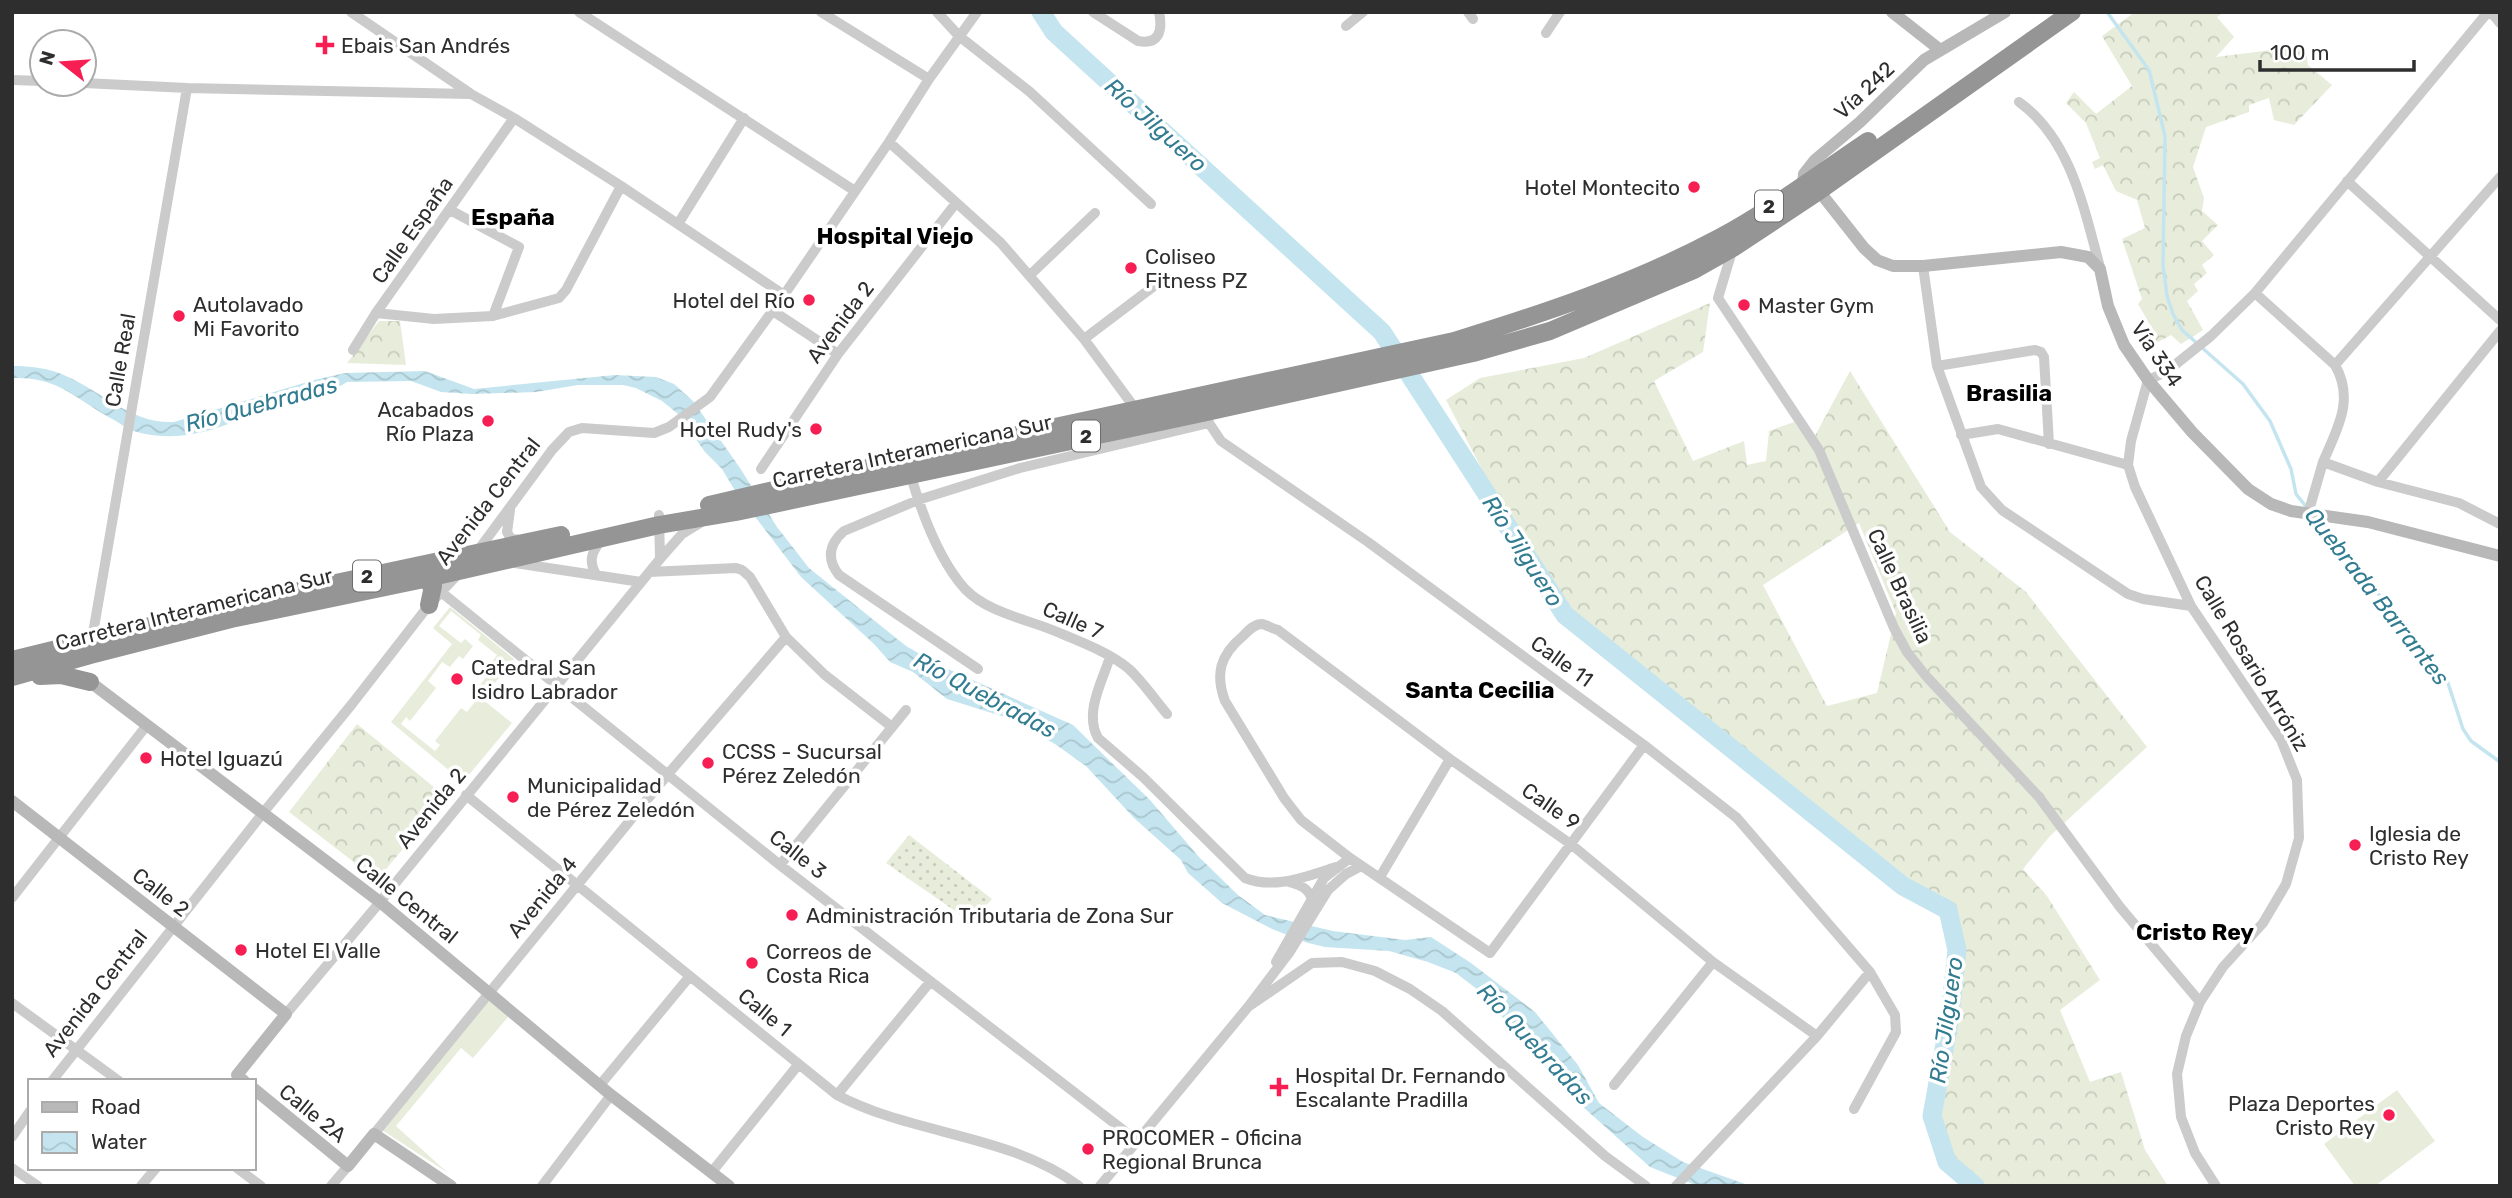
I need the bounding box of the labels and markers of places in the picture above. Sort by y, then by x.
place label: Ebais San Andrés [341,33,510,58]
marker: Ebais San Andrés [315,35,335,55]
place label: Hotel Montecito [1525,175,1680,200]
marker: Hotel Montecito [1686,179,1702,195]
place label: Coliseo Fitness PZ [1145,244,1248,293]
marker: Coliseo Fitness PZ [1123,260,1139,276]
place label: Hotel del Río [672,288,795,313]
place label: Autolavado Mi Favorito [193,292,304,341]
marker: Hotel del Río [801,292,817,308]
place label: Master Gym [1758,293,1874,318]
marker: Master Gym [1736,297,1752,313]
marker: Autolavado Mi Favorito [171,308,187,324]
place label: Acabados Río Plaza [378,397,474,446]
marker: Acabados Río Plaza [480,413,496,429]
place label: Hotel Rudy's [680,417,802,442]
marker: Hotel Rudy's [808,421,824,437]
place label: Catedral San Isidro Labrador [471,655,618,704]
marker: Catedral San Isidro Labrador [449,671,465,687]
place label: CCSS - Sucursal Pérez Zeledón [722,739,882,788]
place label: Hotel Iguazú [160,746,283,771]
marker: Hotel Iguazú [138,750,154,766]
marker: CCSS - Sucursal Pérez Zeledón [700,755,716,771]
place label: Municipalidad de Pérez Zeledón [527,773,695,822]
marker: Municipalidad de Pérez Zeledón [505,789,521,805]
place label: Iglesia de Cristo Rey [2369,821,2469,870]
marker: Iglesia de Cristo Rey [2347,837,2363,853]
place label: Administración Tributaria de Zona Sur [806,903,1174,928]
marker: Administración Tributaria de Zona Sur [784,907,800,923]
place label: Hotel El Valle [255,938,381,963]
place label: Correos de Costa Rica [766,939,872,988]
marker: Hotel El Valle [233,942,249,958]
marker: Correos de Costa Rica [744,955,760,971]
place label: Hospital Dr. Fernando Escalante Pradilla [1295,1063,1506,1112]
marker: Hospital Dr. Fernando Escalante Pradilla [1269,1077,1289,1097]
place label: Plaza Deportes Cristo Rey [2228,1091,2375,1140]
marker: Plaza Deportes Cristo Rey [2381,1107,2397,1123]
place label: PROCOMER - Oficina Regional Brunca [1102,1125,1302,1174]
marker: PROCOMER - Oficina Regional Brunca [1080,1141,1096,1157]

